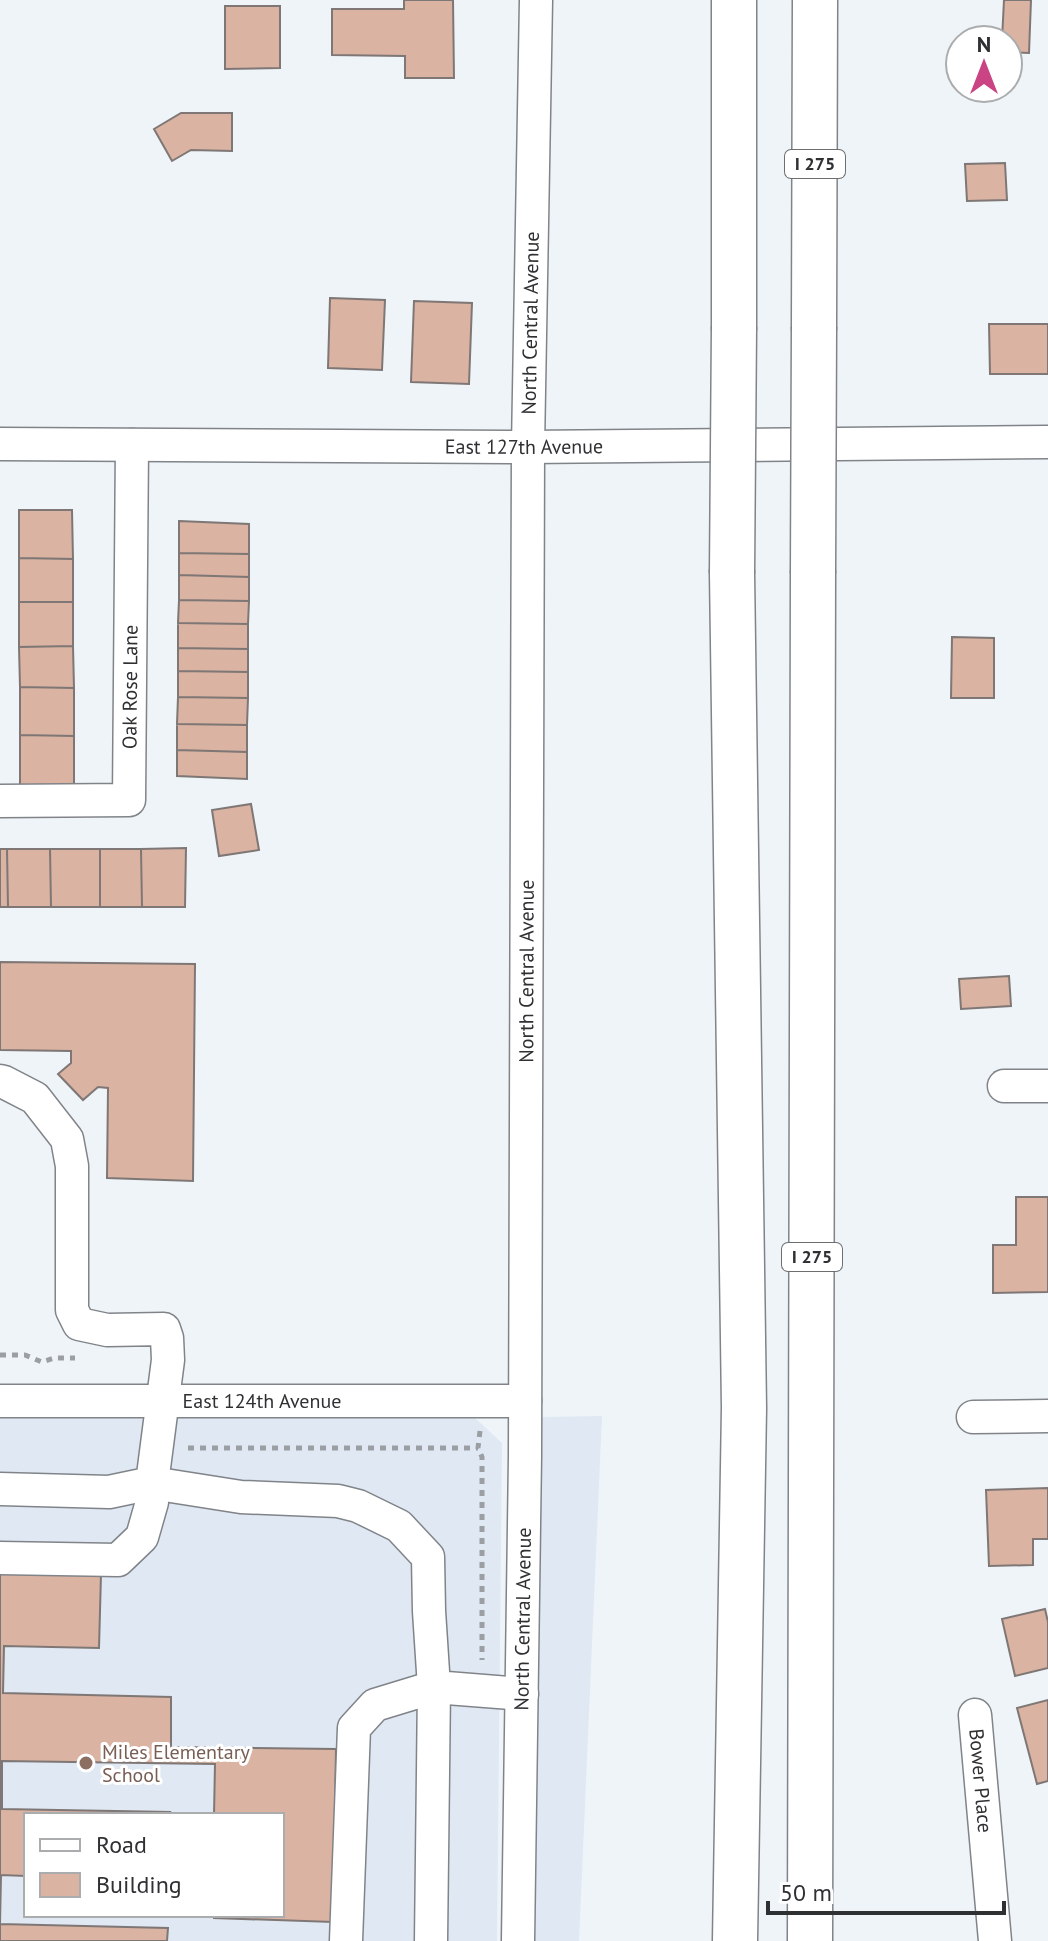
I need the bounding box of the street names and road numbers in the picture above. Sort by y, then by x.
road number: I 275 [785,150,845,178]
street label: North Central Avenue [516,231,545,415]
street label: East 127th Avenue [445,433,603,460]
street label: Oak Rose Lane [116,625,143,749]
street label: North Central Avenue [513,879,540,1063]
road number: I 275 [782,1243,842,1271]
street label: East 124th Avenue [183,1388,341,1414]
street label: North Central Avenue [508,1527,537,1711]
street label: Bower Place [963,1727,998,1834]

